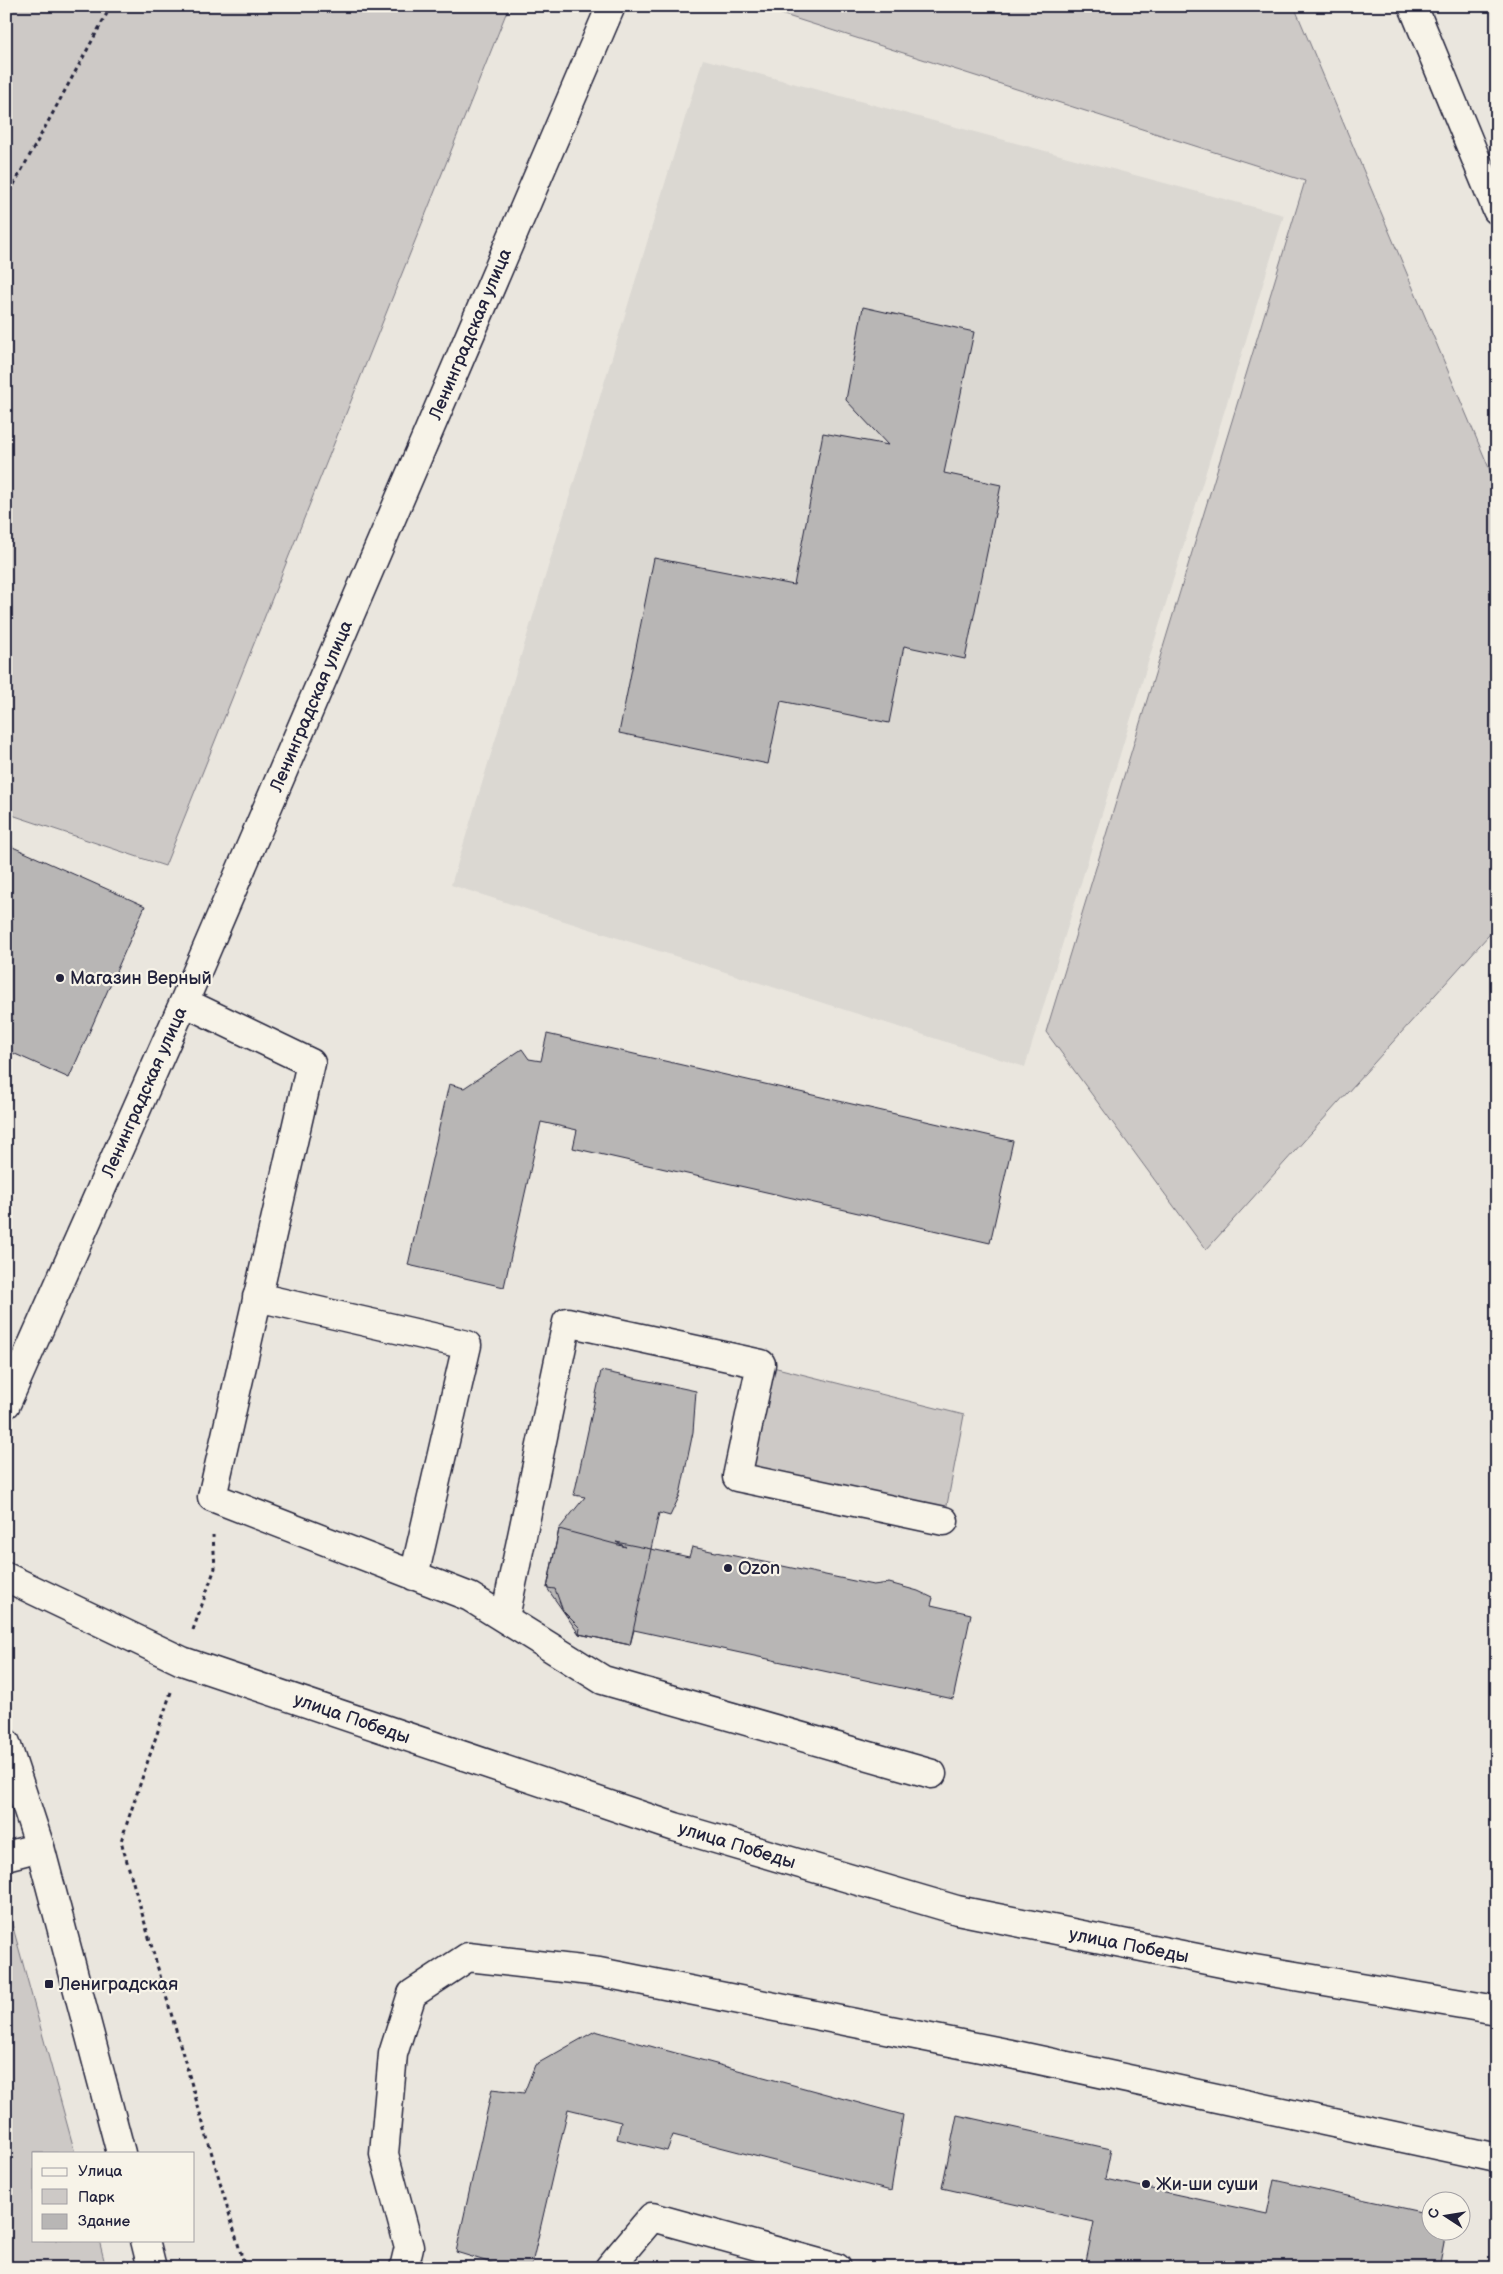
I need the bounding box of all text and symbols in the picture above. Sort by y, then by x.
street label: Ленинградская улица [424,245,516,424]
street label: Ленинградская улица [265,617,357,796]
place label: Магазин Верный [70,968,212,989]
marker: Магазин Верный [54,972,66,984]
street label: Ленинградская улица [97,1004,192,1181]
place label: Ozon [738,1558,780,1579]
marker: Ozon [722,1562,734,1574]
street label: улица Победы [291,1689,413,1748]
street label: улица Победы [676,1818,798,1873]
street label: улица Победы [1067,1924,1190,1967]
place label: Лениградская [58,1974,178,1995]
marker: Лениградская [43,1978,55,1990]
legend [32,2152,195,2242]
text: Улица [78,2162,123,2181]
place label: Жи-ши суши [1156,2174,1258,2195]
marker: Жи-ши суши [1140,2178,1152,2190]
text: Парк [78,2188,115,2207]
north arrow [1420,2192,1470,2242]
text: С [1424,2207,1443,2220]
text: Здание [78,2212,130,2231]

